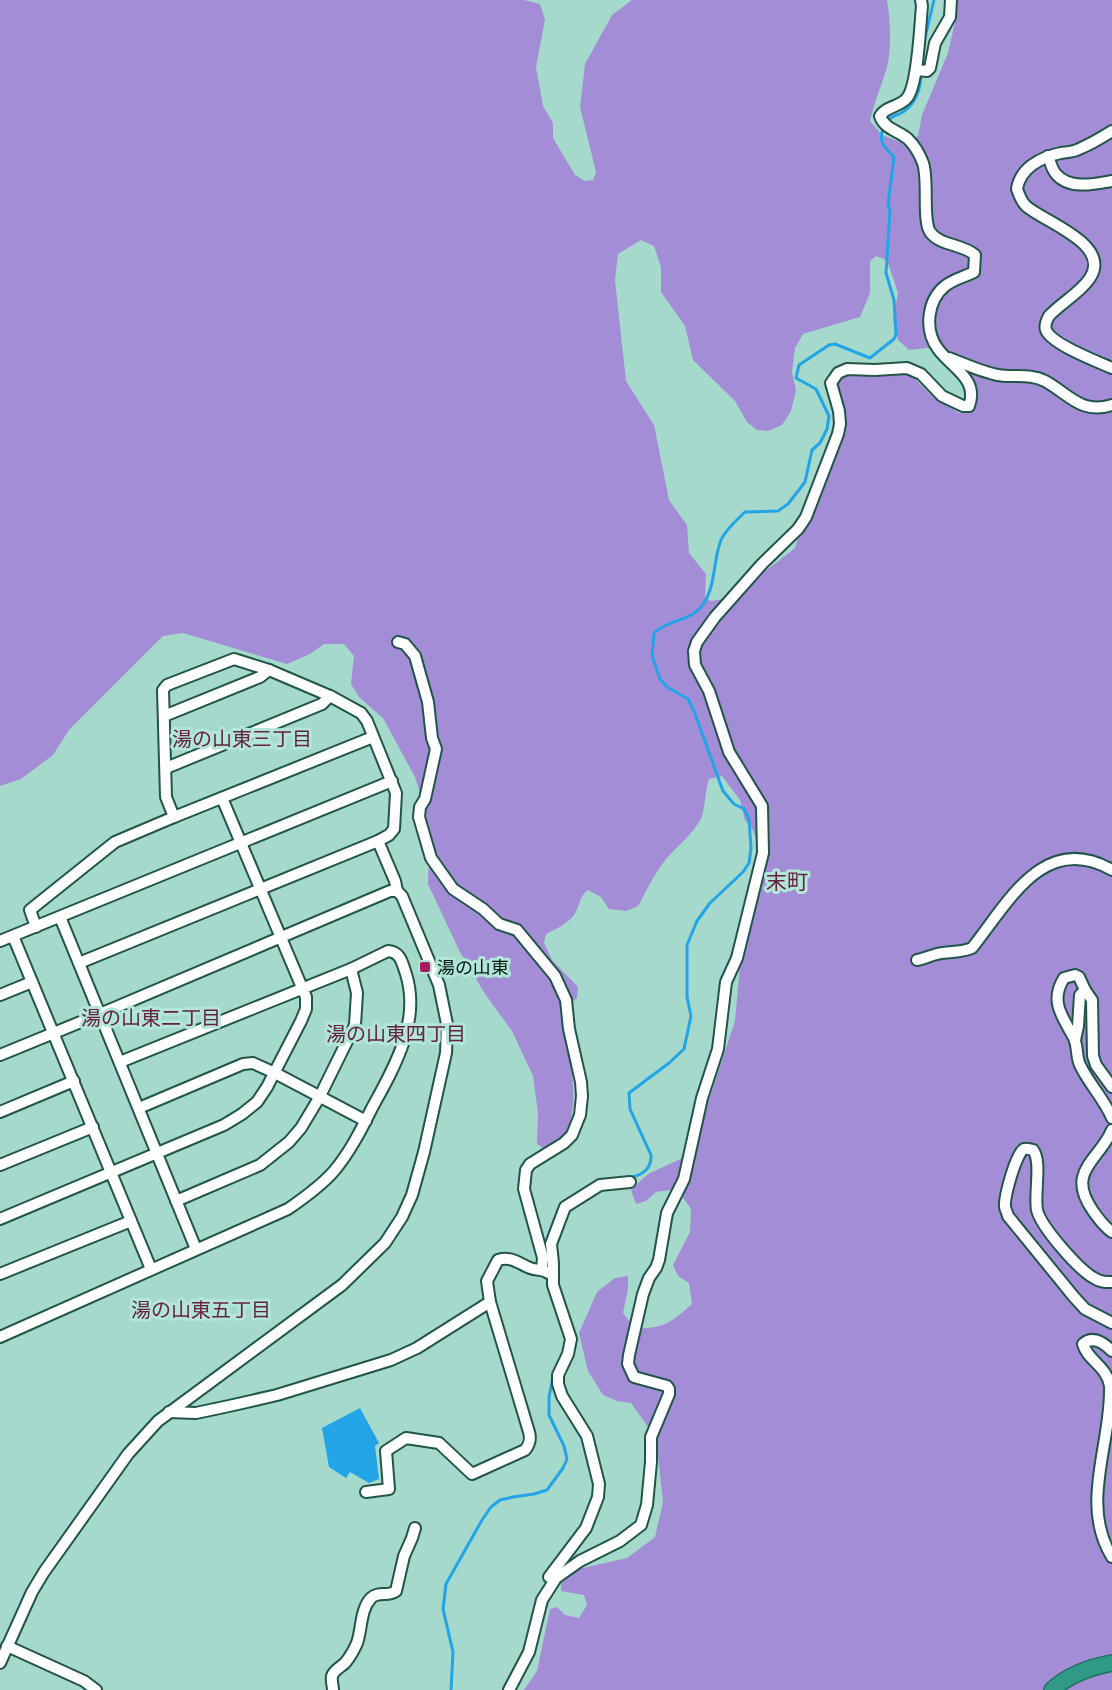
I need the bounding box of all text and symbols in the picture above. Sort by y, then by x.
district label: 湯の山東三丁目 [172,726,312,752]
district label: 末町 [766,868,808,895]
place label: 湯の山東 [437,956,509,979]
marker: 湯の山東 [418,960,432,974]
district label: 湯の山東二丁目 [81,1005,221,1031]
district label: 湯の山東四丁目 [326,1021,466,1047]
district label: 湯の山東五丁目 [131,1297,271,1323]

